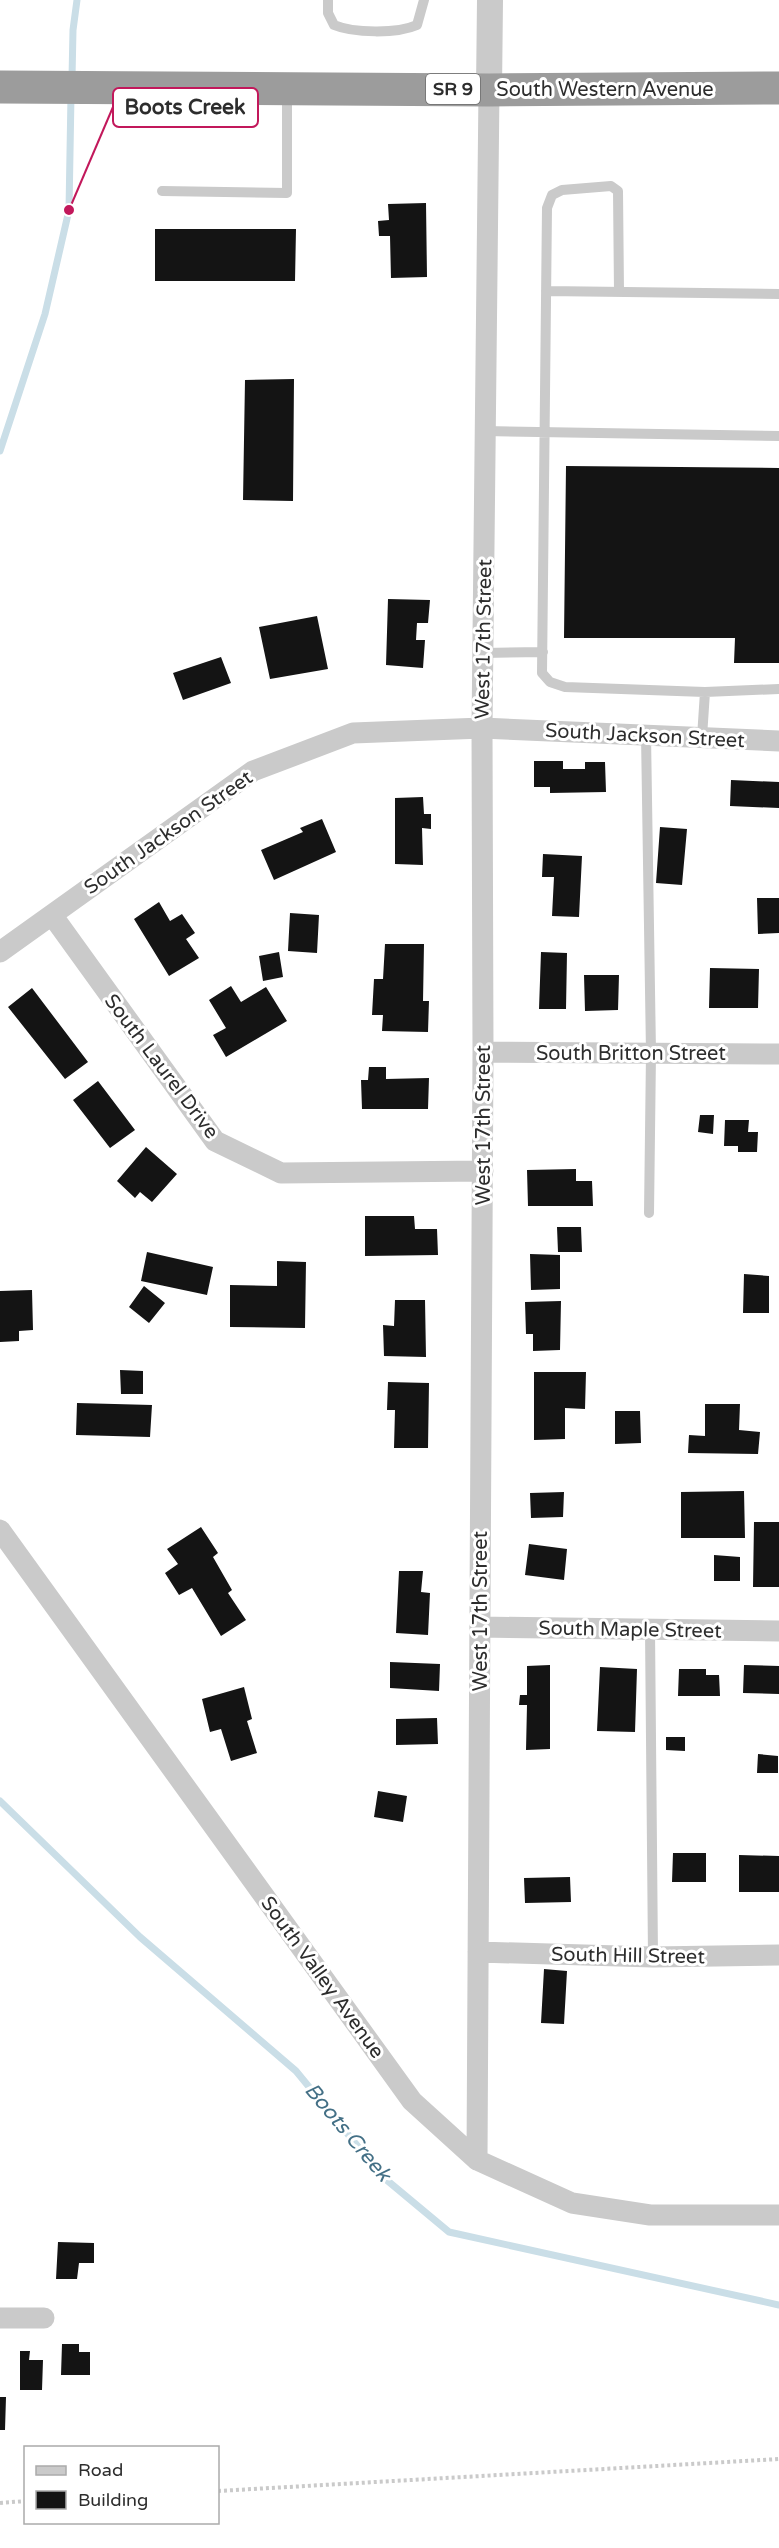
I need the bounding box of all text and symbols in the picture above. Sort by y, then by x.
road number: SR 9 [426,74,480,104]
street label: South Western Avenue [496,78,714,102]
callout: Boots Creek [113,88,258,127]
text: Boots Creek [125,95,246,120]
street label: West 17th Street [471,558,497,719]
street label: South Jackson Street [544,719,746,753]
street label: South Jackson Street [80,765,258,900]
street label: South Laurel Drive [99,990,223,1144]
street label: South Britton Street [536,1042,726,1066]
street label: West 17th Street [472,1044,496,1205]
street label: West 17th Street [469,1530,493,1691]
street label: South Maple Street [538,1616,722,1644]
street label: South Valley Avenue [255,1892,389,2063]
street label: South Hill Street [551,1943,705,1969]
water label: Boots Creek [299,2078,397,2188]
legend [24,2446,219,2524]
text: Road [78,2459,123,2481]
text: Building [78,2489,148,2511]

